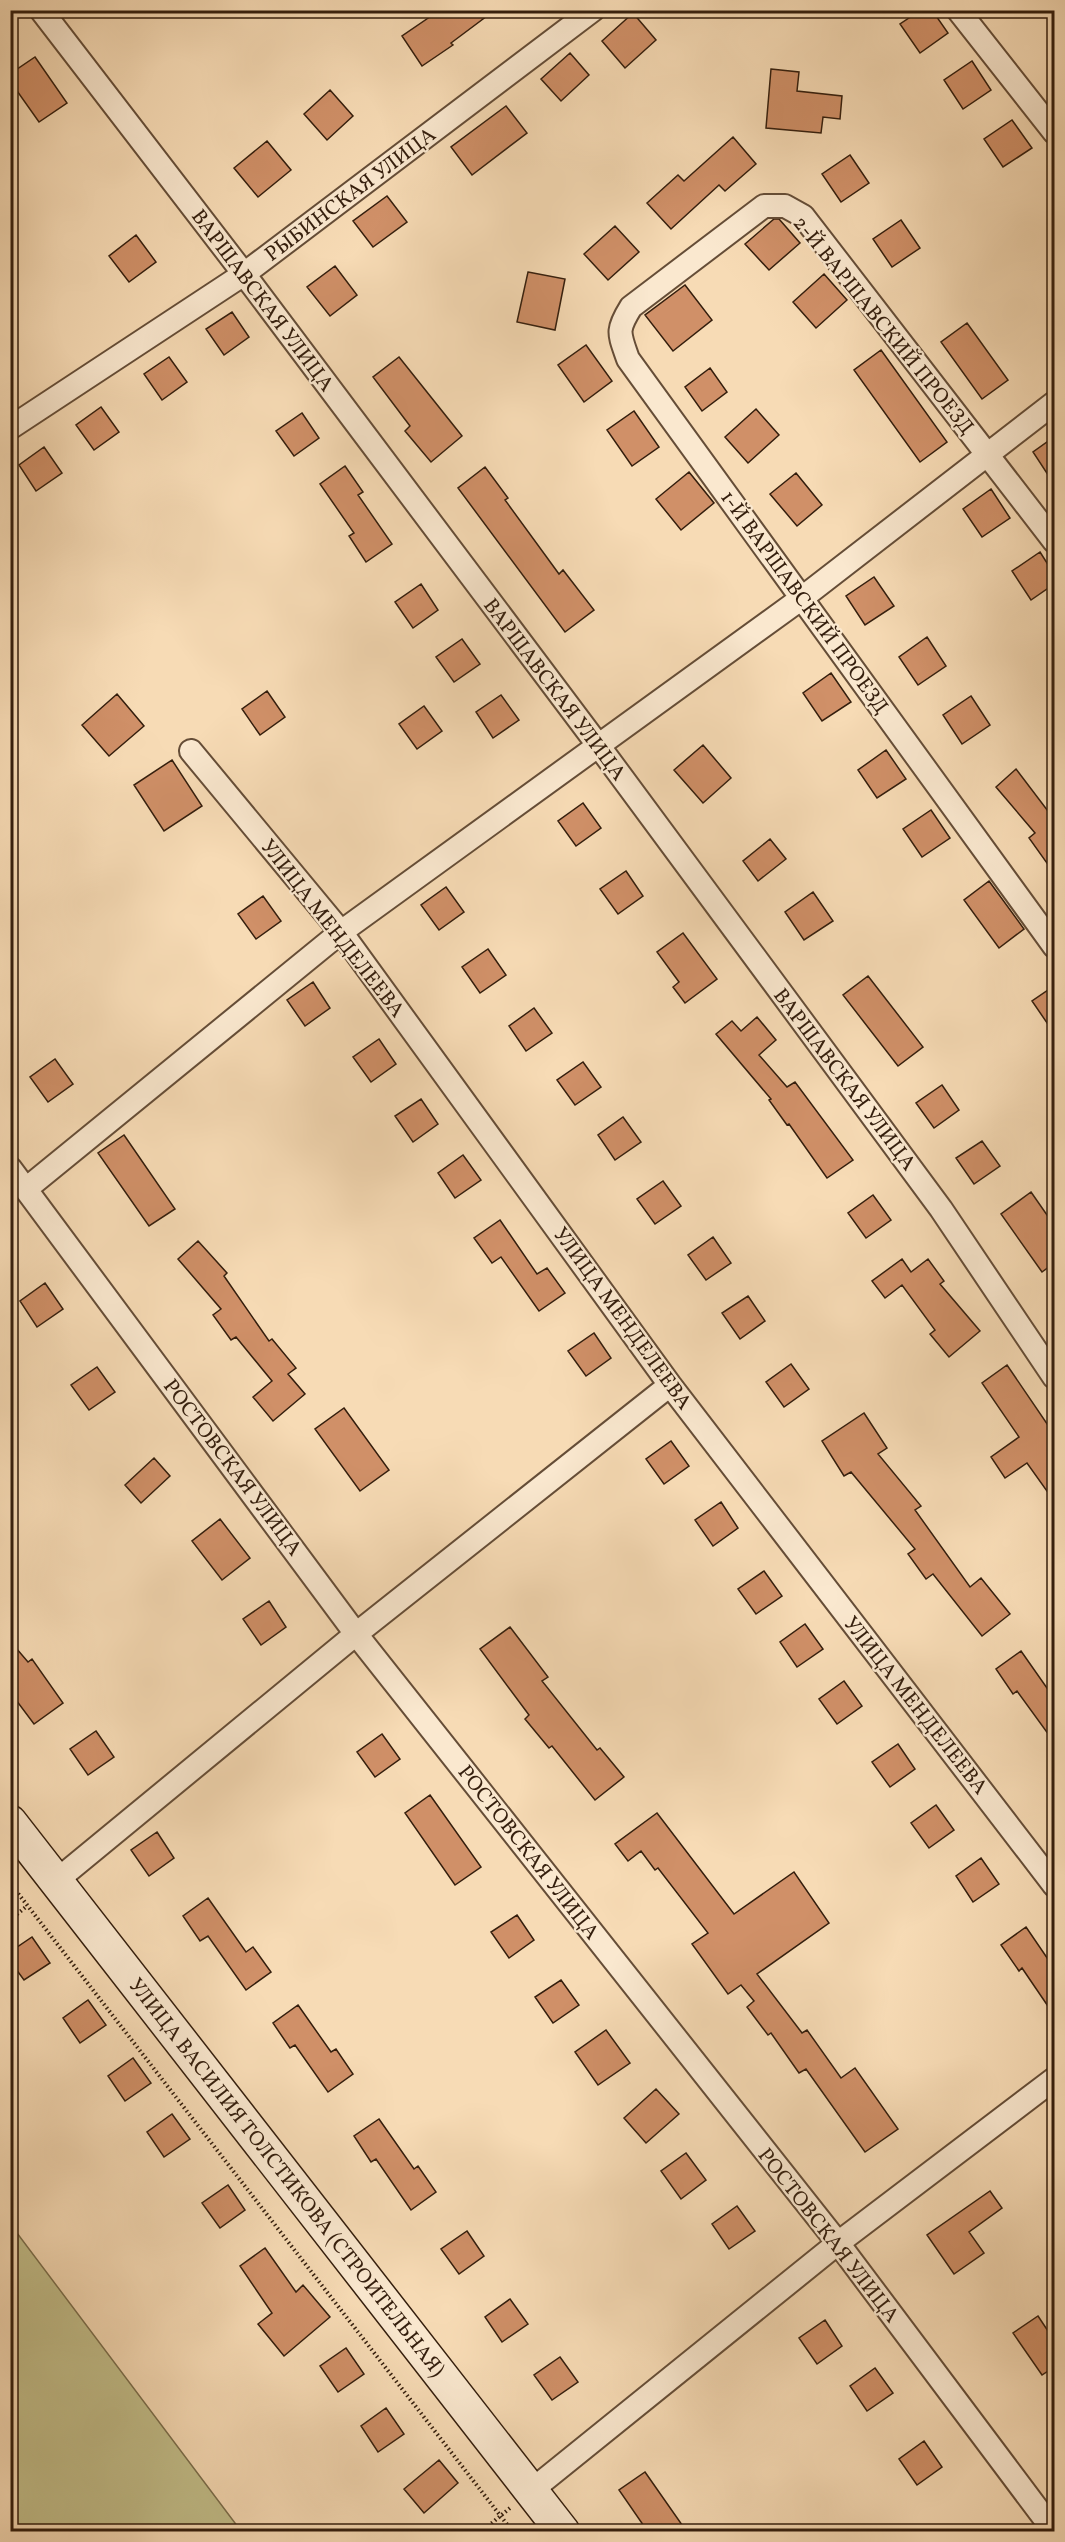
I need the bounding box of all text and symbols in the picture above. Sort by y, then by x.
street label: РЫБИНСКАЯ УЛИЦА [259,121,443,269]
street label: ВАРШАВСКАЯ УЛИЦА [184,204,340,398]
street label: 2-Й ВАРШАВСКИЙ ПРОЕЗД [785,210,980,442]
street label: 1-Й ВАРШАВСКИЙ ПРОЕЗД [713,485,895,721]
street label: ВАРШАВСКАЯ УЛИЦА [476,593,632,787]
street label: УЛИЦА МЕНДЕЛЕЕВА [253,834,411,1024]
street label: ВАРШАВСКАЯ УЛИЦА [766,983,922,1177]
street label: УЛИЦА МЕНДЕЛЕЕВА [546,1222,698,1416]
street label: РОСТОВСКАЯ УЛИЦА [156,1373,308,1563]
street label: УЛИЦА МЕНДЕЛЕЕВА [836,1611,994,1801]
street label: РОСТОВСКАЯ УЛИЦА [450,1759,606,1947]
street label: УЛИЦА ВАСИЛИЯ ТОЛСТИКОВА (СТРОИТЕЛЬНАЯ) [121,1972,451,2383]
street label: РОСТОВСКАЯ УЛИЦА [750,2142,906,2330]

